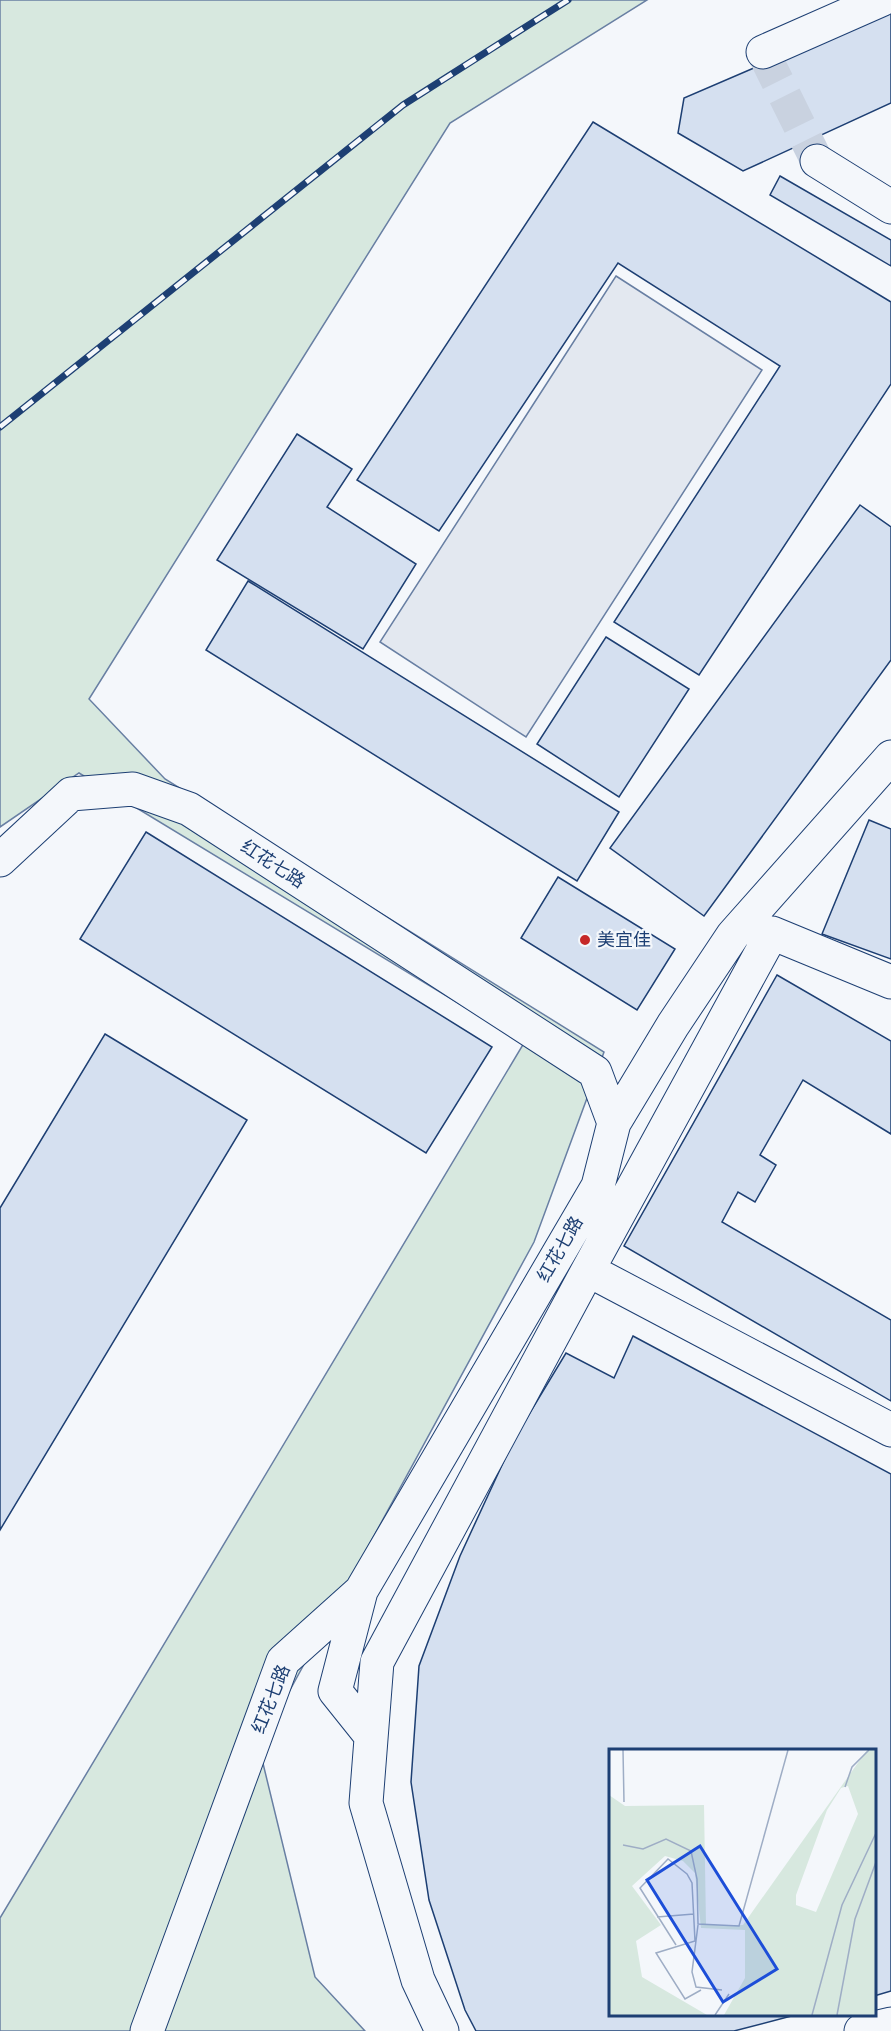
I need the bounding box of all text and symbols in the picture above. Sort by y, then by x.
street label: 红花七路 [237,834,310,892]
place label: 美宜佳 [597,928,651,950]
marker: 美宜佳 [578,933,592,947]
street label: 红花七路 [532,1212,587,1285]
street label: 红花七路 [246,1661,294,1736]
inset map [609,1749,876,2016]

